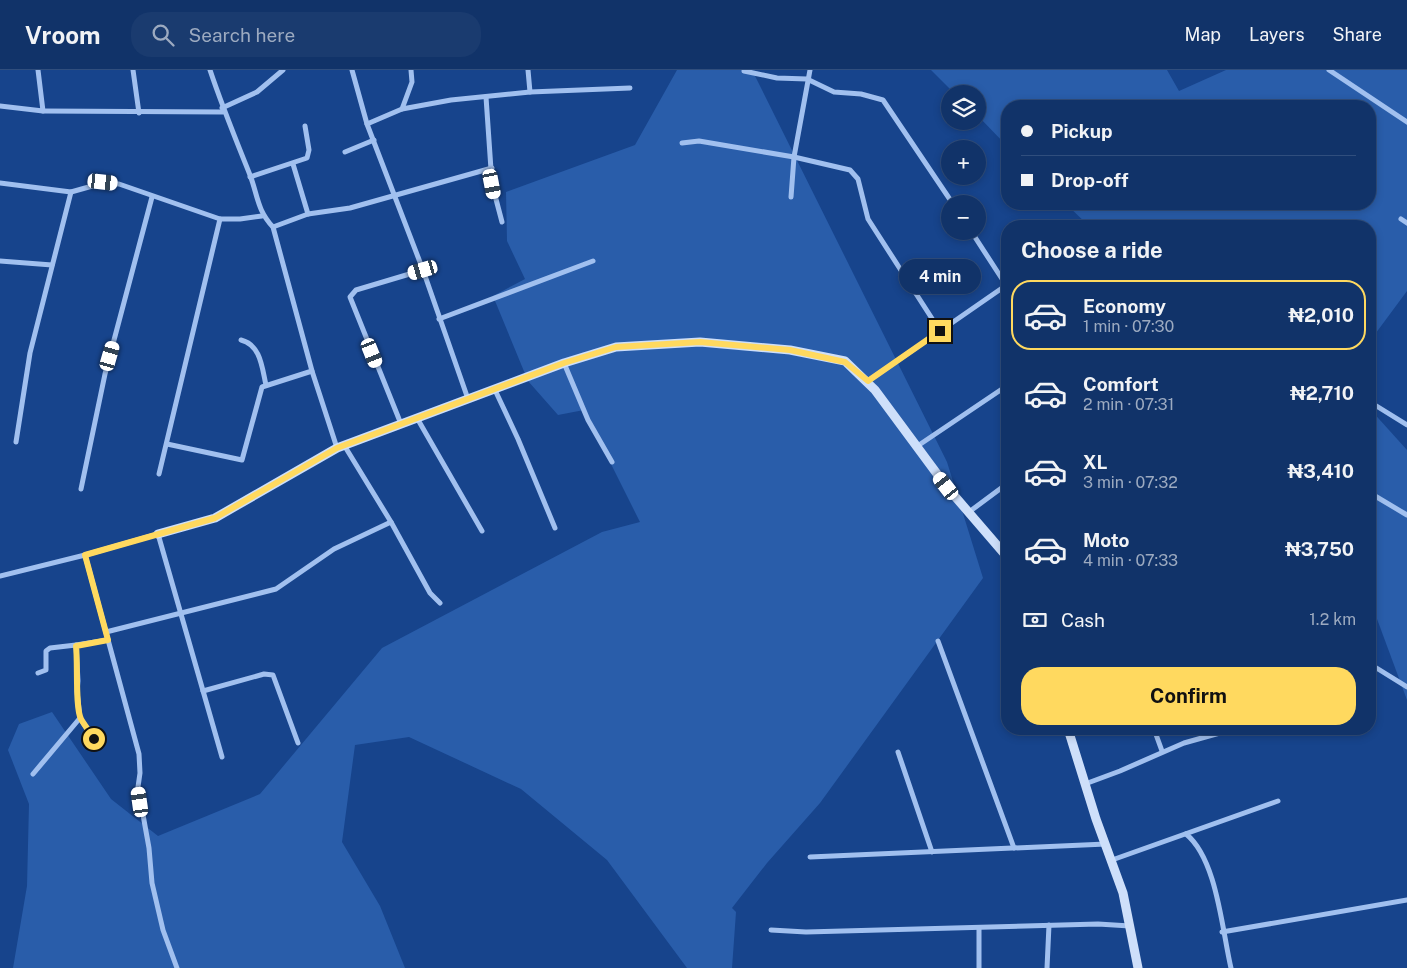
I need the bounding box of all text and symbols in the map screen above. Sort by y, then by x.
search box [131,12,481,57]
text: Vroom [25,21,101,49]
icon: search [149,21,177,49]
text: Search here [189,24,295,46]
text: Map [1185,24,1221,45]
text: Layers [1249,24,1305,45]
text: Share [1333,24,1382,45]
map controls [941,85,986,240]
button: layers [941,85,986,130]
text: Pickup [1051,120,1113,142]
button: + [941,140,986,185]
car [481,168,502,200]
text: Drop-off [1051,169,1128,191]
car [87,173,118,191]
button: − [941,195,986,240]
text: Choose a ride [1021,237,1163,263]
callout: 4 min [899,258,981,294]
car [406,259,439,281]
text: 4 min [919,267,961,286]
icon: car [1023,293,1068,338]
text: Economy [1083,295,1166,317]
text: ₦2,010 [1288,304,1354,326]
text: 1 min · 07:30 [1083,317,1174,336]
route end [929,320,951,342]
car [359,336,384,370]
car [98,340,121,372]
icon: car [1023,371,1068,416]
text: Comfort [1083,373,1159,395]
text: ₦2,710 [1290,382,1354,404]
text: 2 min · 07:31 [1083,395,1174,414]
icon: car [1023,449,1068,494]
text: XL [1083,451,1108,473]
text: ₦3,410 [1288,460,1354,482]
car [930,470,961,502]
text: 3 min · 07:32 [1083,473,1178,492]
icon: car [1023,527,1068,572]
text: Moto [1083,529,1129,551]
text: ₦3,750 [1285,538,1354,560]
text: 4 min · 07:33 [1083,551,1178,570]
icon: cash [1021,606,1049,634]
text: Cash [1061,609,1105,631]
text: 1.2 km [1309,610,1356,629]
button: Confirm [1021,667,1356,725]
route start [83,728,105,750]
car [130,786,149,818]

